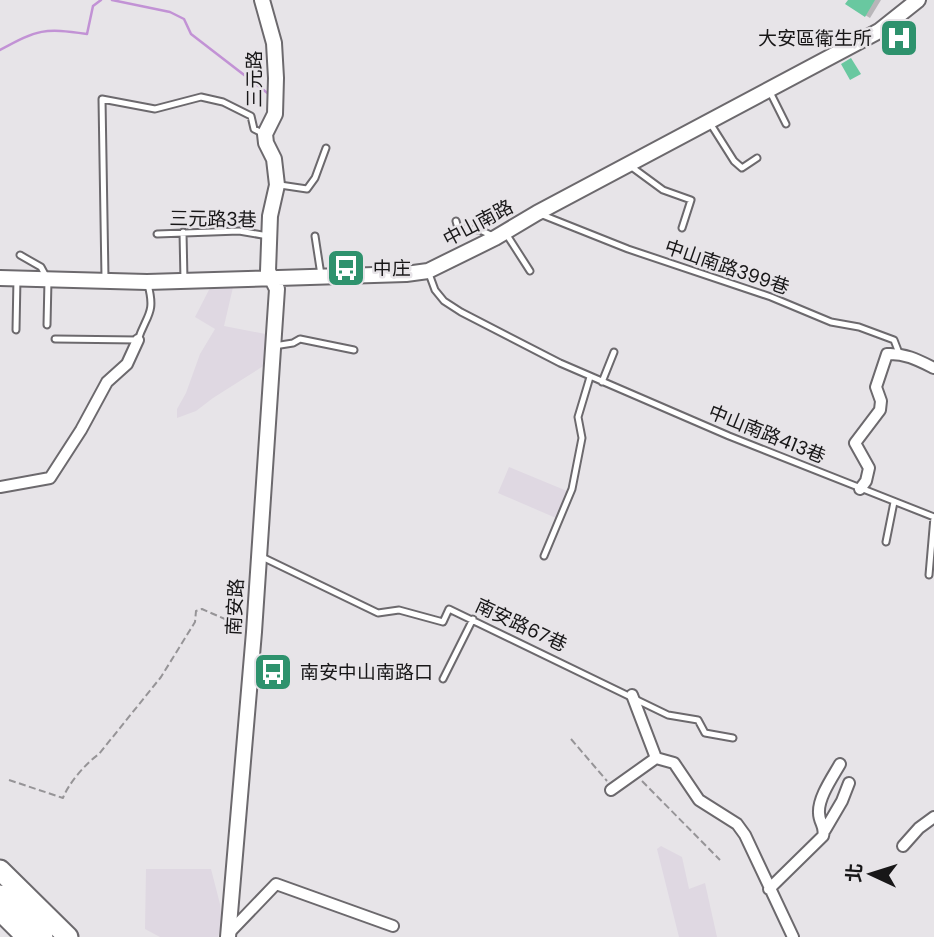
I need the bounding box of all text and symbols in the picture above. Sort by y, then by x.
hospital icon: 大安區衛生所 [878,17,920,59]
place label: 大安區衛生所 [758,25,872,52]
street label: 三元路 [241,50,268,108]
street label: 中山南路 [438,193,518,253]
street label: 三元路3巷 [169,205,257,233]
street label: 中山南路399巷 [661,233,793,301]
bus stop icon: 中庄 [325,247,367,289]
place label: 中庄 [373,255,411,282]
street label: 中山南路413巷 [704,398,830,470]
street label: 南安路 [220,578,250,636]
street label: 南安路67巷 [471,592,571,658]
bus stop icon: 南安中山南路口 [252,651,294,693]
place label: 南安中山南路口 [300,659,433,686]
north arrow [836,839,906,909]
text: 北 [840,862,869,883]

